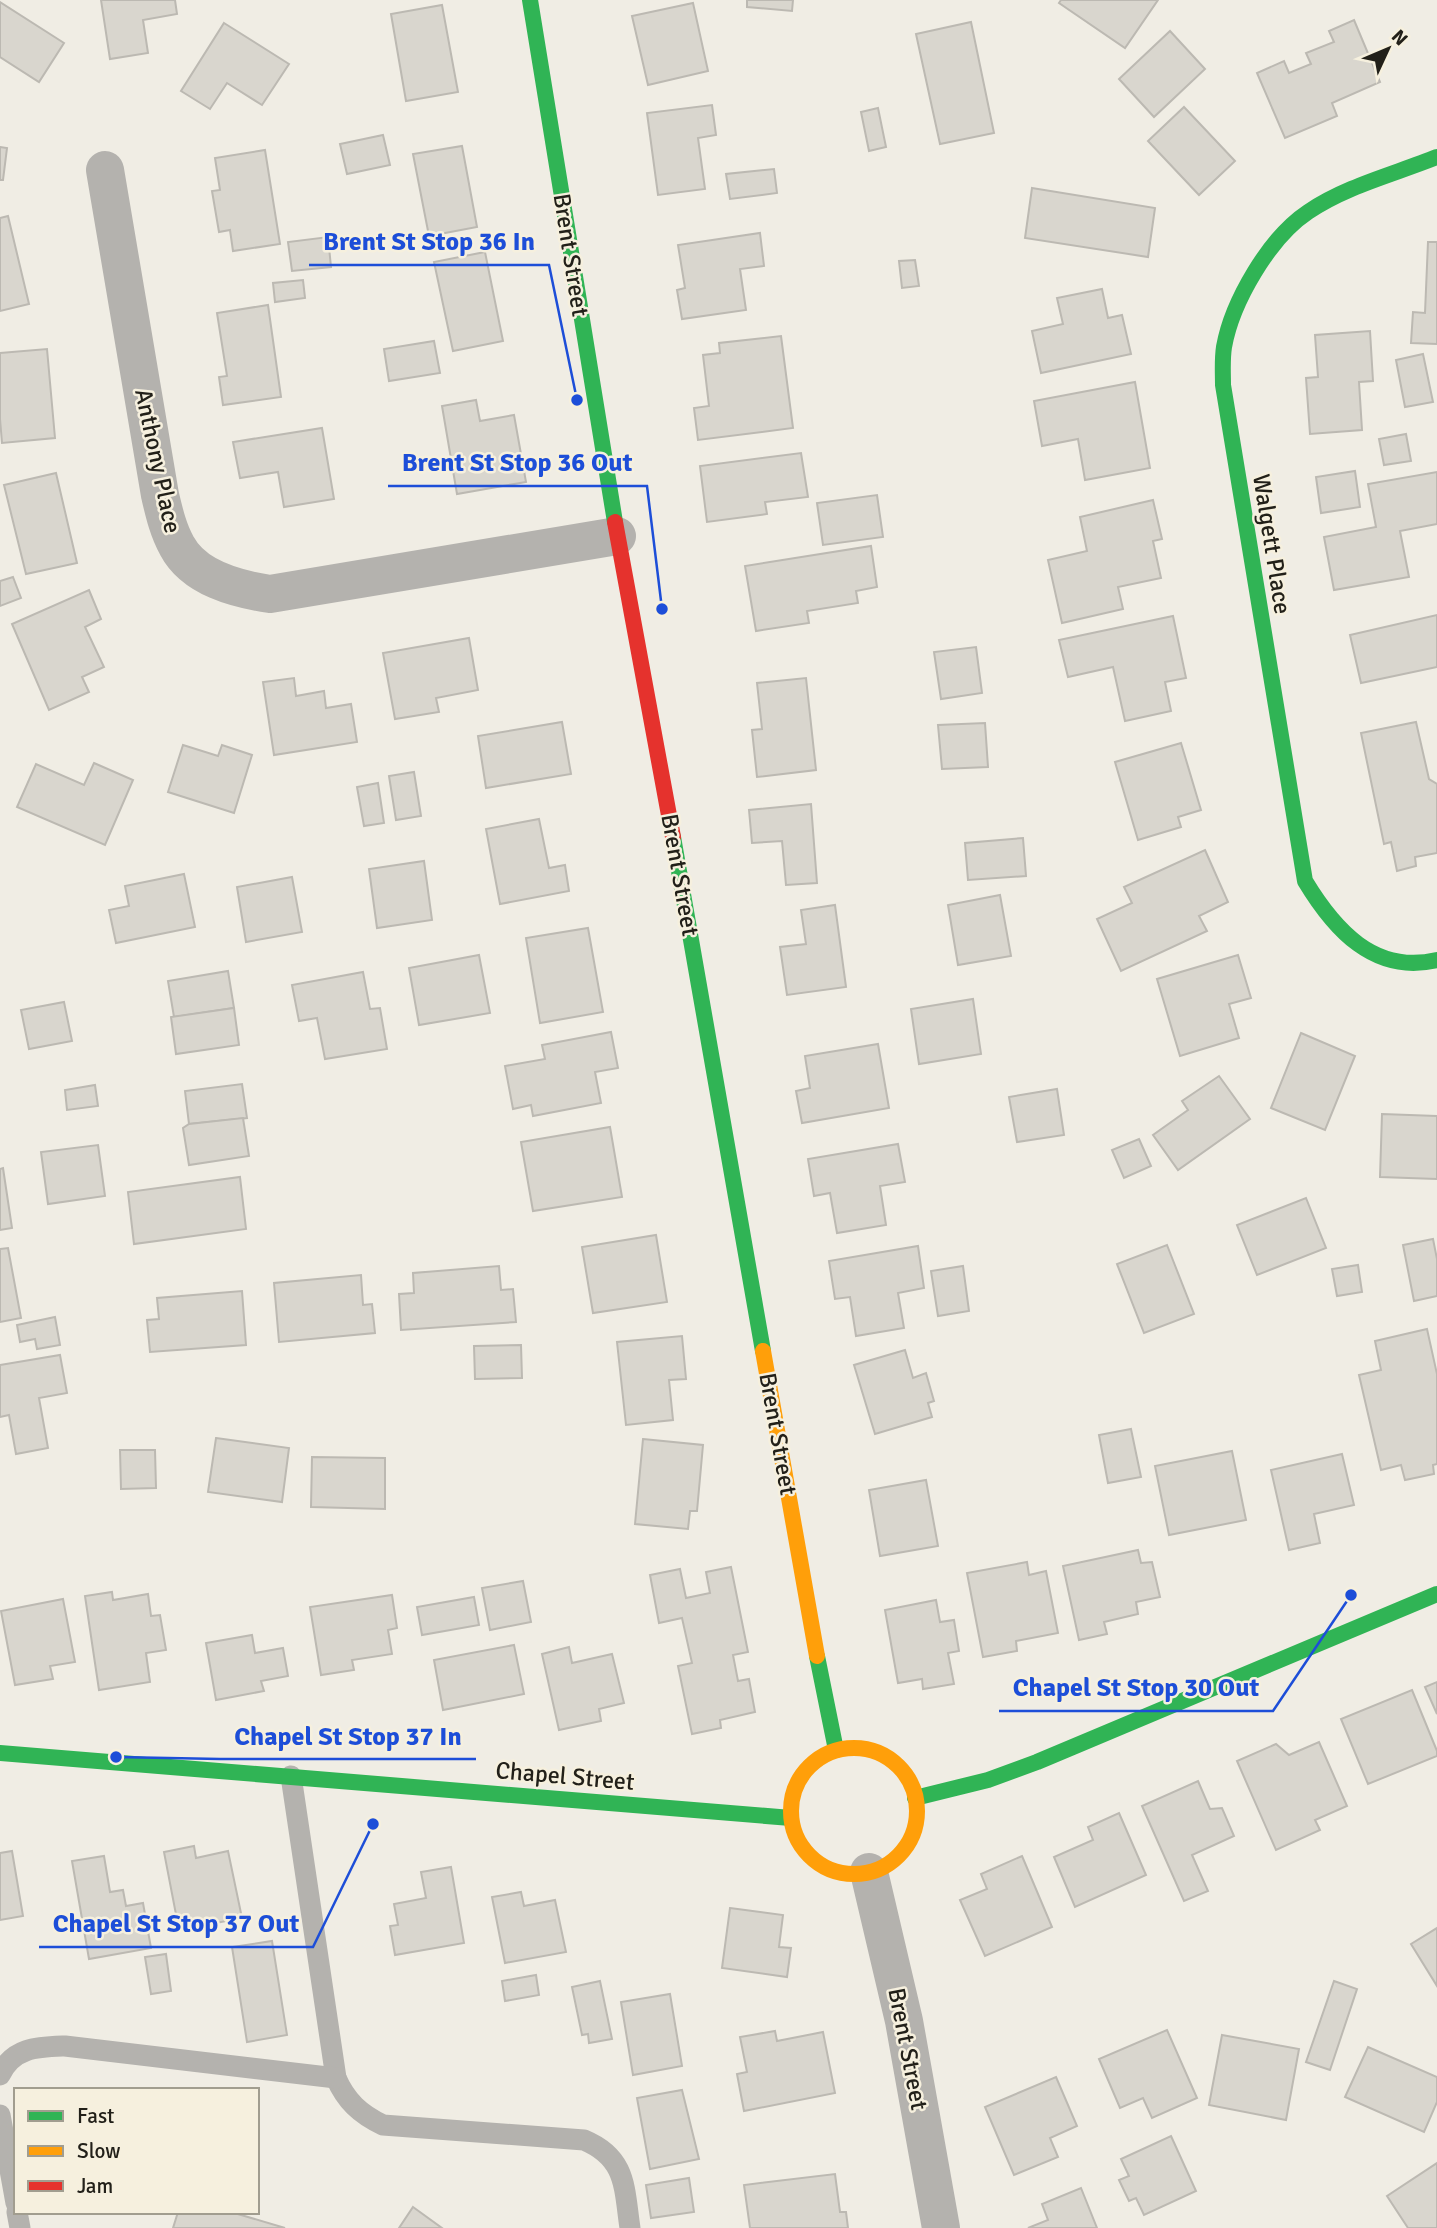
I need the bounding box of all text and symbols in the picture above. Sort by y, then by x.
north arrow [1353,14,1423,84]
text: N [1386,25,1413,51]
street label: Brent Street [546,191,596,319]
callout: Brent St Stop 36 In [309,218,549,265]
text: Brent St Stop 36 In [323,226,535,258]
street label: Anthony Place [128,386,188,536]
callout: Brent St Stop 36 Out [388,439,647,486]
text: Brent St Stop 36 Out [402,447,633,479]
street label: Walgett Place [1246,472,1298,616]
street label: Brent Street [654,811,706,939]
street label: Brent Street [752,1370,804,1498]
callout: Chapel St Stop 30 Out [999,1664,1273,1711]
text: Chapel St Stop 30 Out [1013,1672,1259,1704]
callout: Chapel St Stop 37 In [220,1712,476,1759]
text: Chapel St Stop 37 In [234,1721,462,1753]
street label: Chapel Street [494,1755,636,1797]
callout: Chapel St Stop 37 Out [39,1900,313,1947]
text: Chapel St Stop 37 Out [53,1908,299,1940]
street label: Brent Street [881,1985,935,2113]
legend [14,2088,259,2214]
text: Fast [77,2103,114,2129]
text: Slow [77,2138,121,2164]
text: Jam [77,2173,113,2199]

